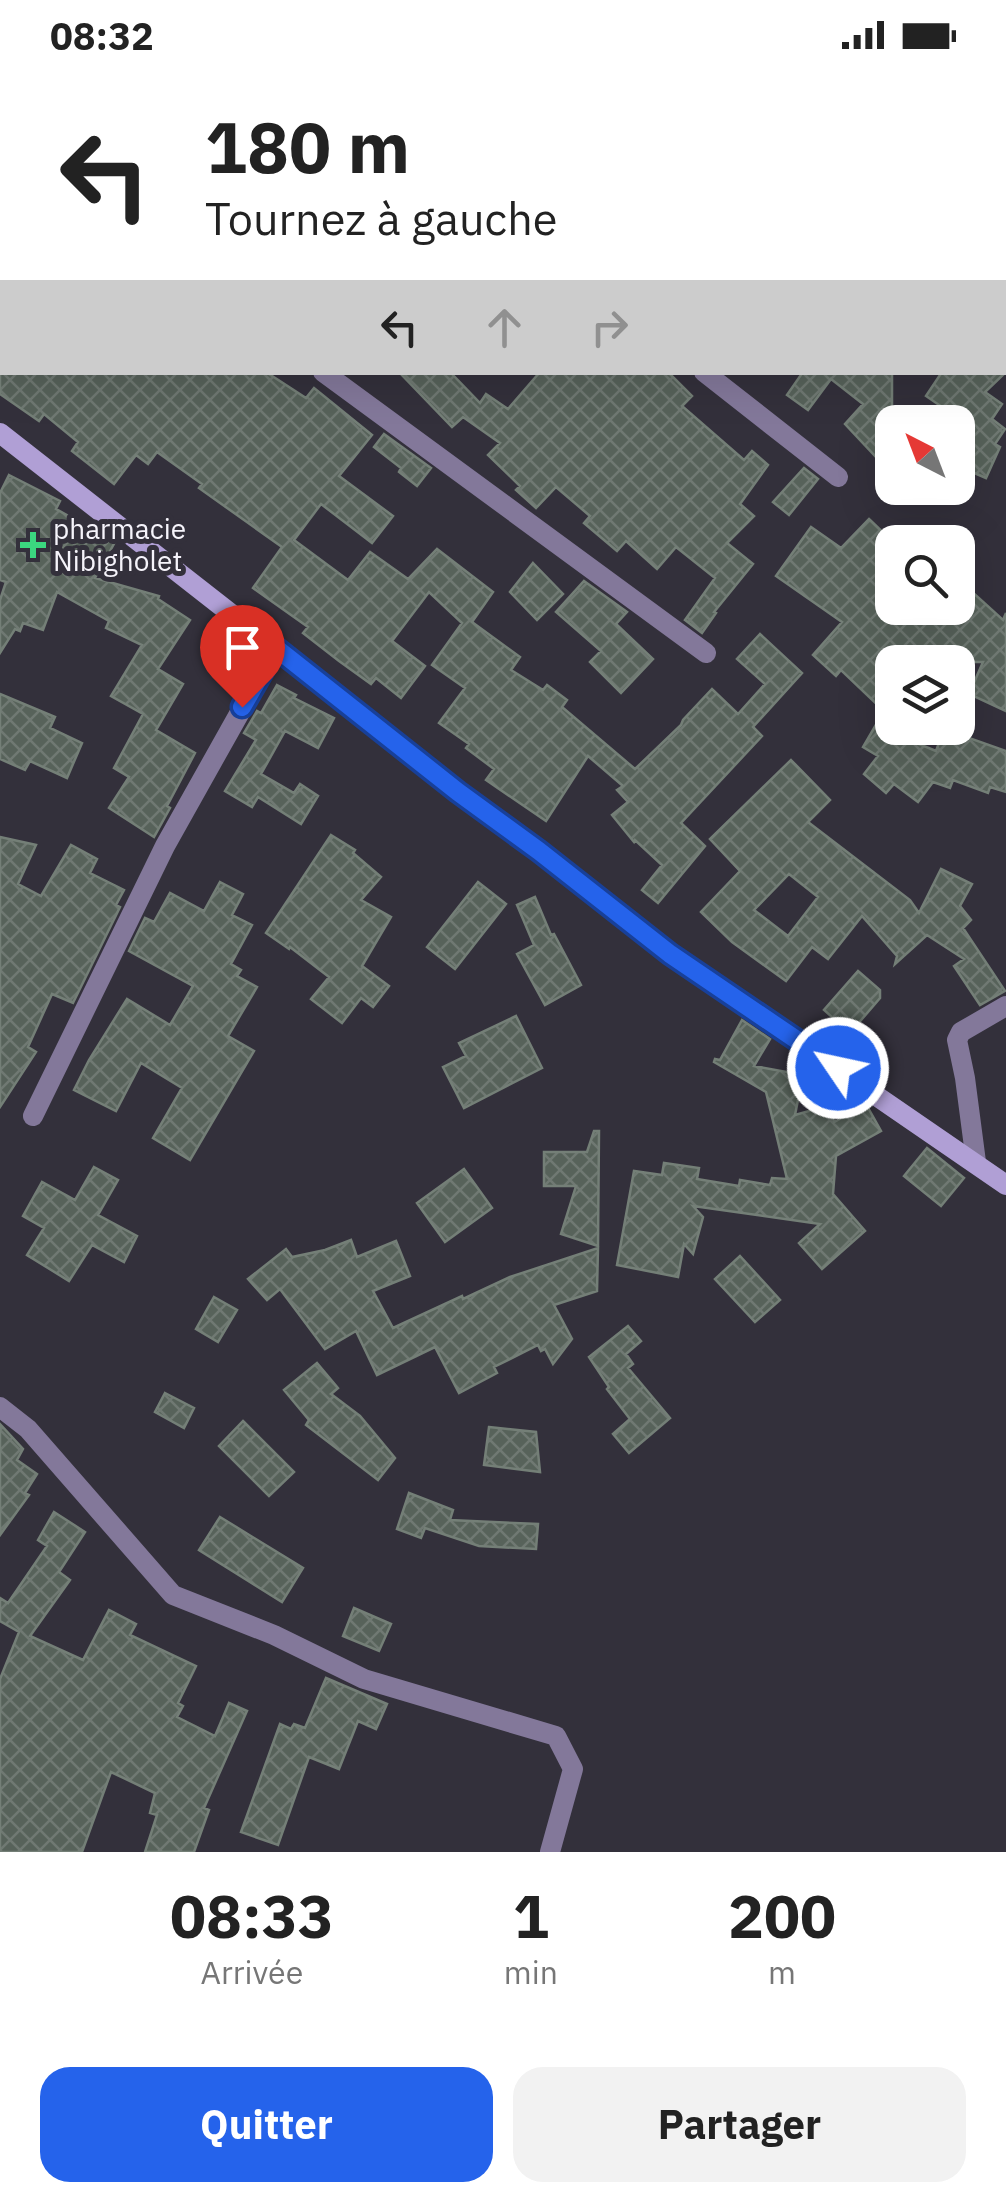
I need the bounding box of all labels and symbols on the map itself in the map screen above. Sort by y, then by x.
north arrow [875,405,975,505]
place label: pharmacie Nibigholet [53,510,186,579]
marker: pharmacie Nibigholet [22,534,44,556]
pin [200,605,285,708]
position arrow [786,1016,890,1120]

